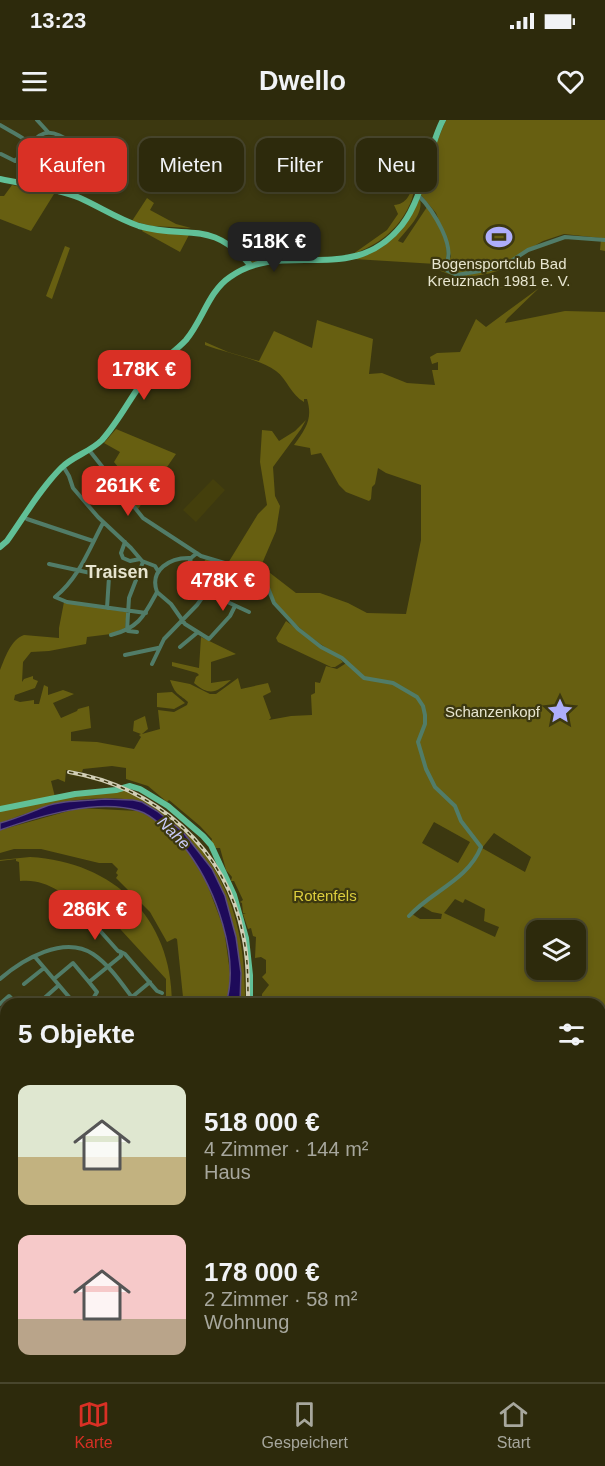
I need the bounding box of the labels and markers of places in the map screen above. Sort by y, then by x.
pin: 518K € [225,222,323,273]
sports icon: Bogensportclub Bad Kreuznach 1981 e. V. [484,222,514,252]
place label: Bogensportclub Bad Kreuznach 1981 e. V. [428,255,570,289]
pin: 178K € [95,350,193,401]
pin: 261K € [79,466,177,517]
pin: 478K € [174,561,272,612]
place icon: Schanzenkopf [545,696,575,726]
place label: Schanzenkopf [445,703,541,720]
pin: 286K € [46,890,144,941]

